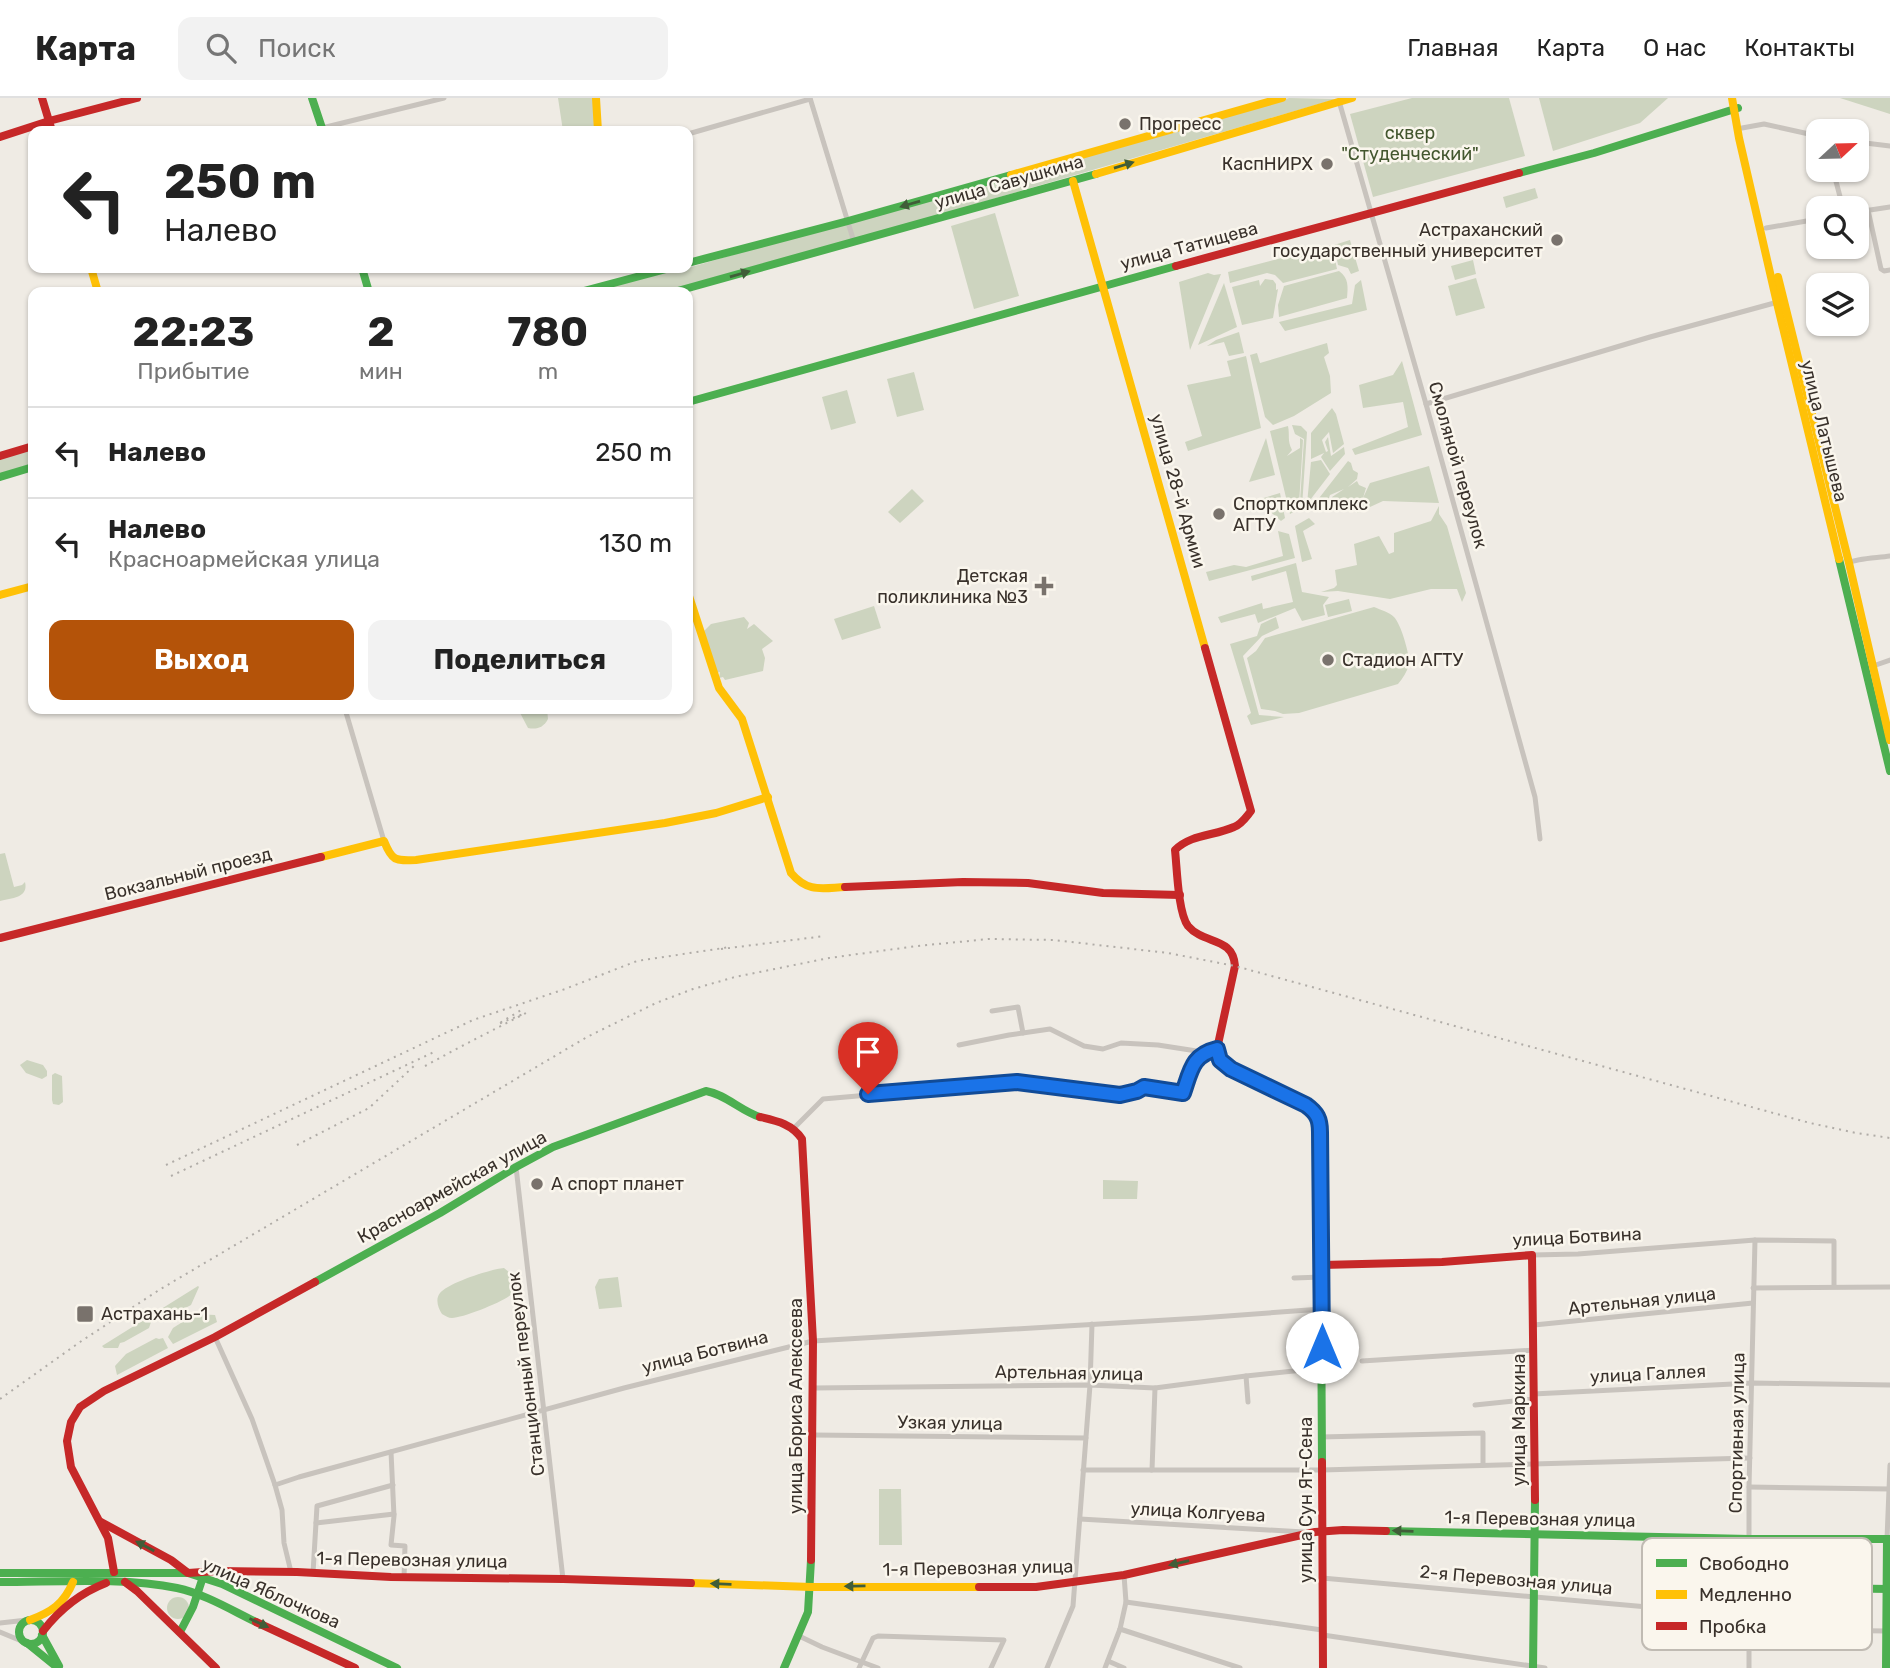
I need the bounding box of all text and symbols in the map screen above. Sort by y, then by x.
search box [178,17,668,80]
text: Карта [35,29,136,68]
icon: search [202,29,240,67]
text: Поиск [258,33,336,64]
text: Главная [1407,34,1499,62]
text: Карта [1537,34,1605,62]
text: О нас [1643,34,1706,62]
text: Контакты [1744,34,1855,62]
place label: Прогресс [1139,113,1221,135]
marker: Прогресс [1117,116,1133,132]
north arrow [1806,119,1869,182]
map controls [1806,119,1869,336]
park label: сквер "Студенческий" [1341,122,1479,165]
street label: улица Савушкина [932,150,1086,214]
text: 250 m [164,152,316,210]
place label: КаспНИРХ [1222,153,1313,175]
icon: left [49,154,140,245]
marker: КаспНИРХ [1319,156,1335,172]
one-way arrow [1114,159,1135,169]
button: search [1806,196,1869,259]
one-way arrow [899,199,920,209]
text: Налево [164,211,277,249]
street label: улица Татищева [1118,217,1260,275]
place label: Астраханский государственный университет [1272,219,1543,262]
marker: Астраханский государственный университет [1549,232,1565,248]
one-way arrow [730,268,751,278]
button: layers [1806,273,1869,336]
text: 22:23 [133,307,254,357]
text: 2 [367,307,395,357]
text: 780 [507,307,588,357]
text: Прибытие [137,357,250,385]
text: мин [359,357,403,385]
text: m [538,357,558,385]
street label: улица Латышева [1796,358,1852,504]
street label: Смоляной переулок [1424,379,1492,551]
street label: улица 28-й Армии [1145,411,1211,571]
icon: left [49,434,87,472]
text: Налево [108,437,206,468]
text: 250 m [595,437,672,468]
place label: Спорткомплекс АГТУ [1233,493,1368,536]
marker: Спорткомплекс АГТУ [1211,506,1227,522]
text: Налево [108,514,206,545]
icon: left [49,525,87,563]
text: 130 m [599,528,672,559]
text: Красноармейская улица [108,545,380,573]
place label: Детская поликлиника №3 [877,565,1028,608]
marker: Детская поликлиника №3 [1034,576,1054,596]
button: Выход [49,620,354,700]
button: Поделиться [368,620,672,700]
place label: Стадион АГТУ [1342,649,1464,671]
marker: Стадион АГТУ [1320,652,1336,668]
street label: Вокзальный проезд [102,843,274,905]
pin [838,1022,898,1094]
icon: arrive [849,1033,887,1071]
street label: Красноармейская улица [354,1126,550,1248]
place label: А спорт планет [551,1173,684,1195]
marker: А спорт планет [529,1176,545,1192]
street label: улица Ботвина [1512,1223,1642,1251]
street label: Станционный переулок [503,1270,549,1477]
street label: Артельная улица [1567,1282,1717,1320]
street label: улица Бориса Алексеева [785,1298,807,1514]
place label: Астрахань-1 [101,1303,208,1325]
marker: Астрахань-1 [75,1304,95,1324]
position arrow [1285,1310,1359,1384]
street label: улица Ботвина [640,1326,770,1378]
street label: Спортивная улица [1725,1352,1749,1514]
street label: улица Маркина [1508,1354,1530,1486]
street label: улица Галлея [1589,1360,1707,1388]
street label: Артельная улица [995,1361,1143,1385]
street label: Узкая улица [897,1411,1003,1435]
street label: улица Сун Ят-Сена [1295,1417,1317,1583]
street label: улица Колгуева [1130,1497,1266,1527]
street label: 1-я Перевозная улица [1444,1506,1636,1532]
one-way arrow [1391,1526,1413,1537]
legend [1642,1538,1872,1650]
one-way arrow [135,1540,155,1552]
street label: 1-я Перевозная улица [316,1547,508,1573]
text: Свободно [1699,1552,1789,1575]
street label: улица Яблочкова [199,1553,343,1633]
street label: 1-я Перевозная улица [882,1555,1074,1581]
one-way arrow [1168,1558,1190,1569]
street label: 2-я Перевозная улица [1419,1561,1613,1599]
one-way arrow [709,1578,731,1589]
one-way arrow [844,1580,866,1592]
text: Медленно [1699,1583,1792,1606]
text: Пробка [1699,1615,1767,1638]
one-way arrow [249,1617,269,1628]

